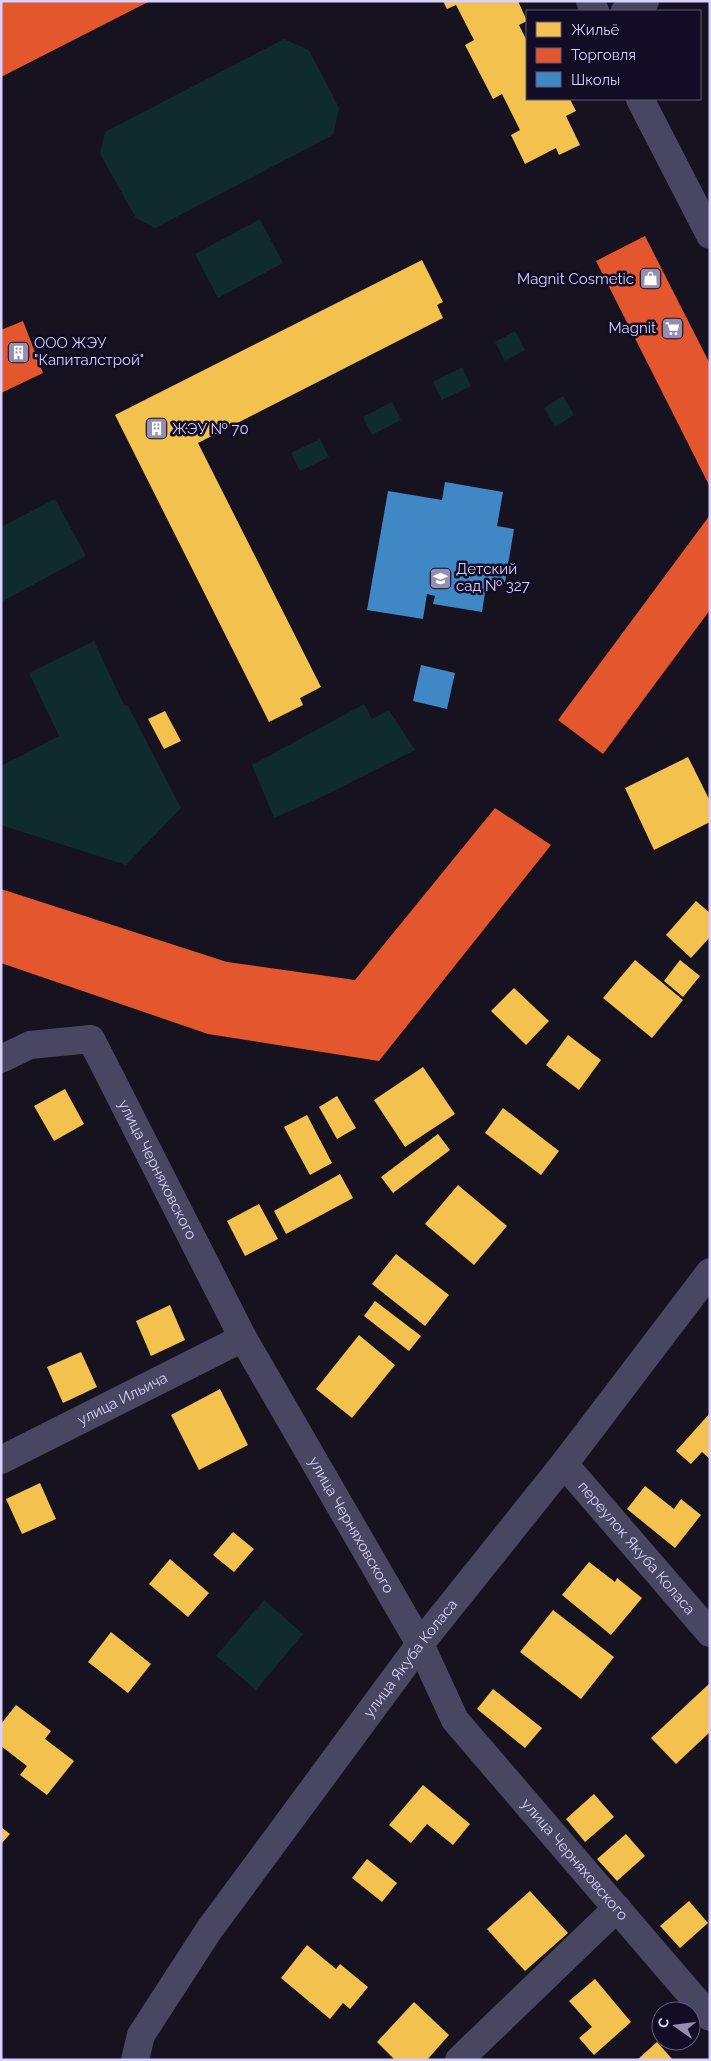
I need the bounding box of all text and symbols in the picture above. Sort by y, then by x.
legend [526,10,701,100]
text: Жильё [571,21,620,39]
text: Торговля [571,46,636,64]
text: Школы [571,71,620,89]
shop icon: Magnit Cosmetic [638,267,662,291]
place label: Magnit Cosmetic [517,270,634,288]
supermarket icon: Magnit [660,316,684,340]
place label: Magnit [608,319,656,337]
place label: ООО ЖЭУ "Капиталстрой" [34,334,144,369]
building icon: ООО ЖЭУ "Капиталстрой" [6,340,30,364]
building icon: ЖЭУ № 70 [144,417,168,441]
place label: ЖЭУ № 70 [172,420,249,438]
place label: Детский сад № 327 [456,560,530,595]
school or university icon: Детский сад № 327 [428,566,452,590]
street label: улица Черняховского [114,1097,201,1243]
street label: улица Ильича [74,1369,170,1429]
street label: улица Черняховского [305,1454,398,1597]
street label: переулок Якуба Коласа [574,1478,699,1618]
street label: улица Якуба Коласа [360,1596,461,1721]
street label: улица Черняховского [518,1795,632,1924]
north arrow [651,2001,701,2051]
text: С [654,2016,672,2029]

